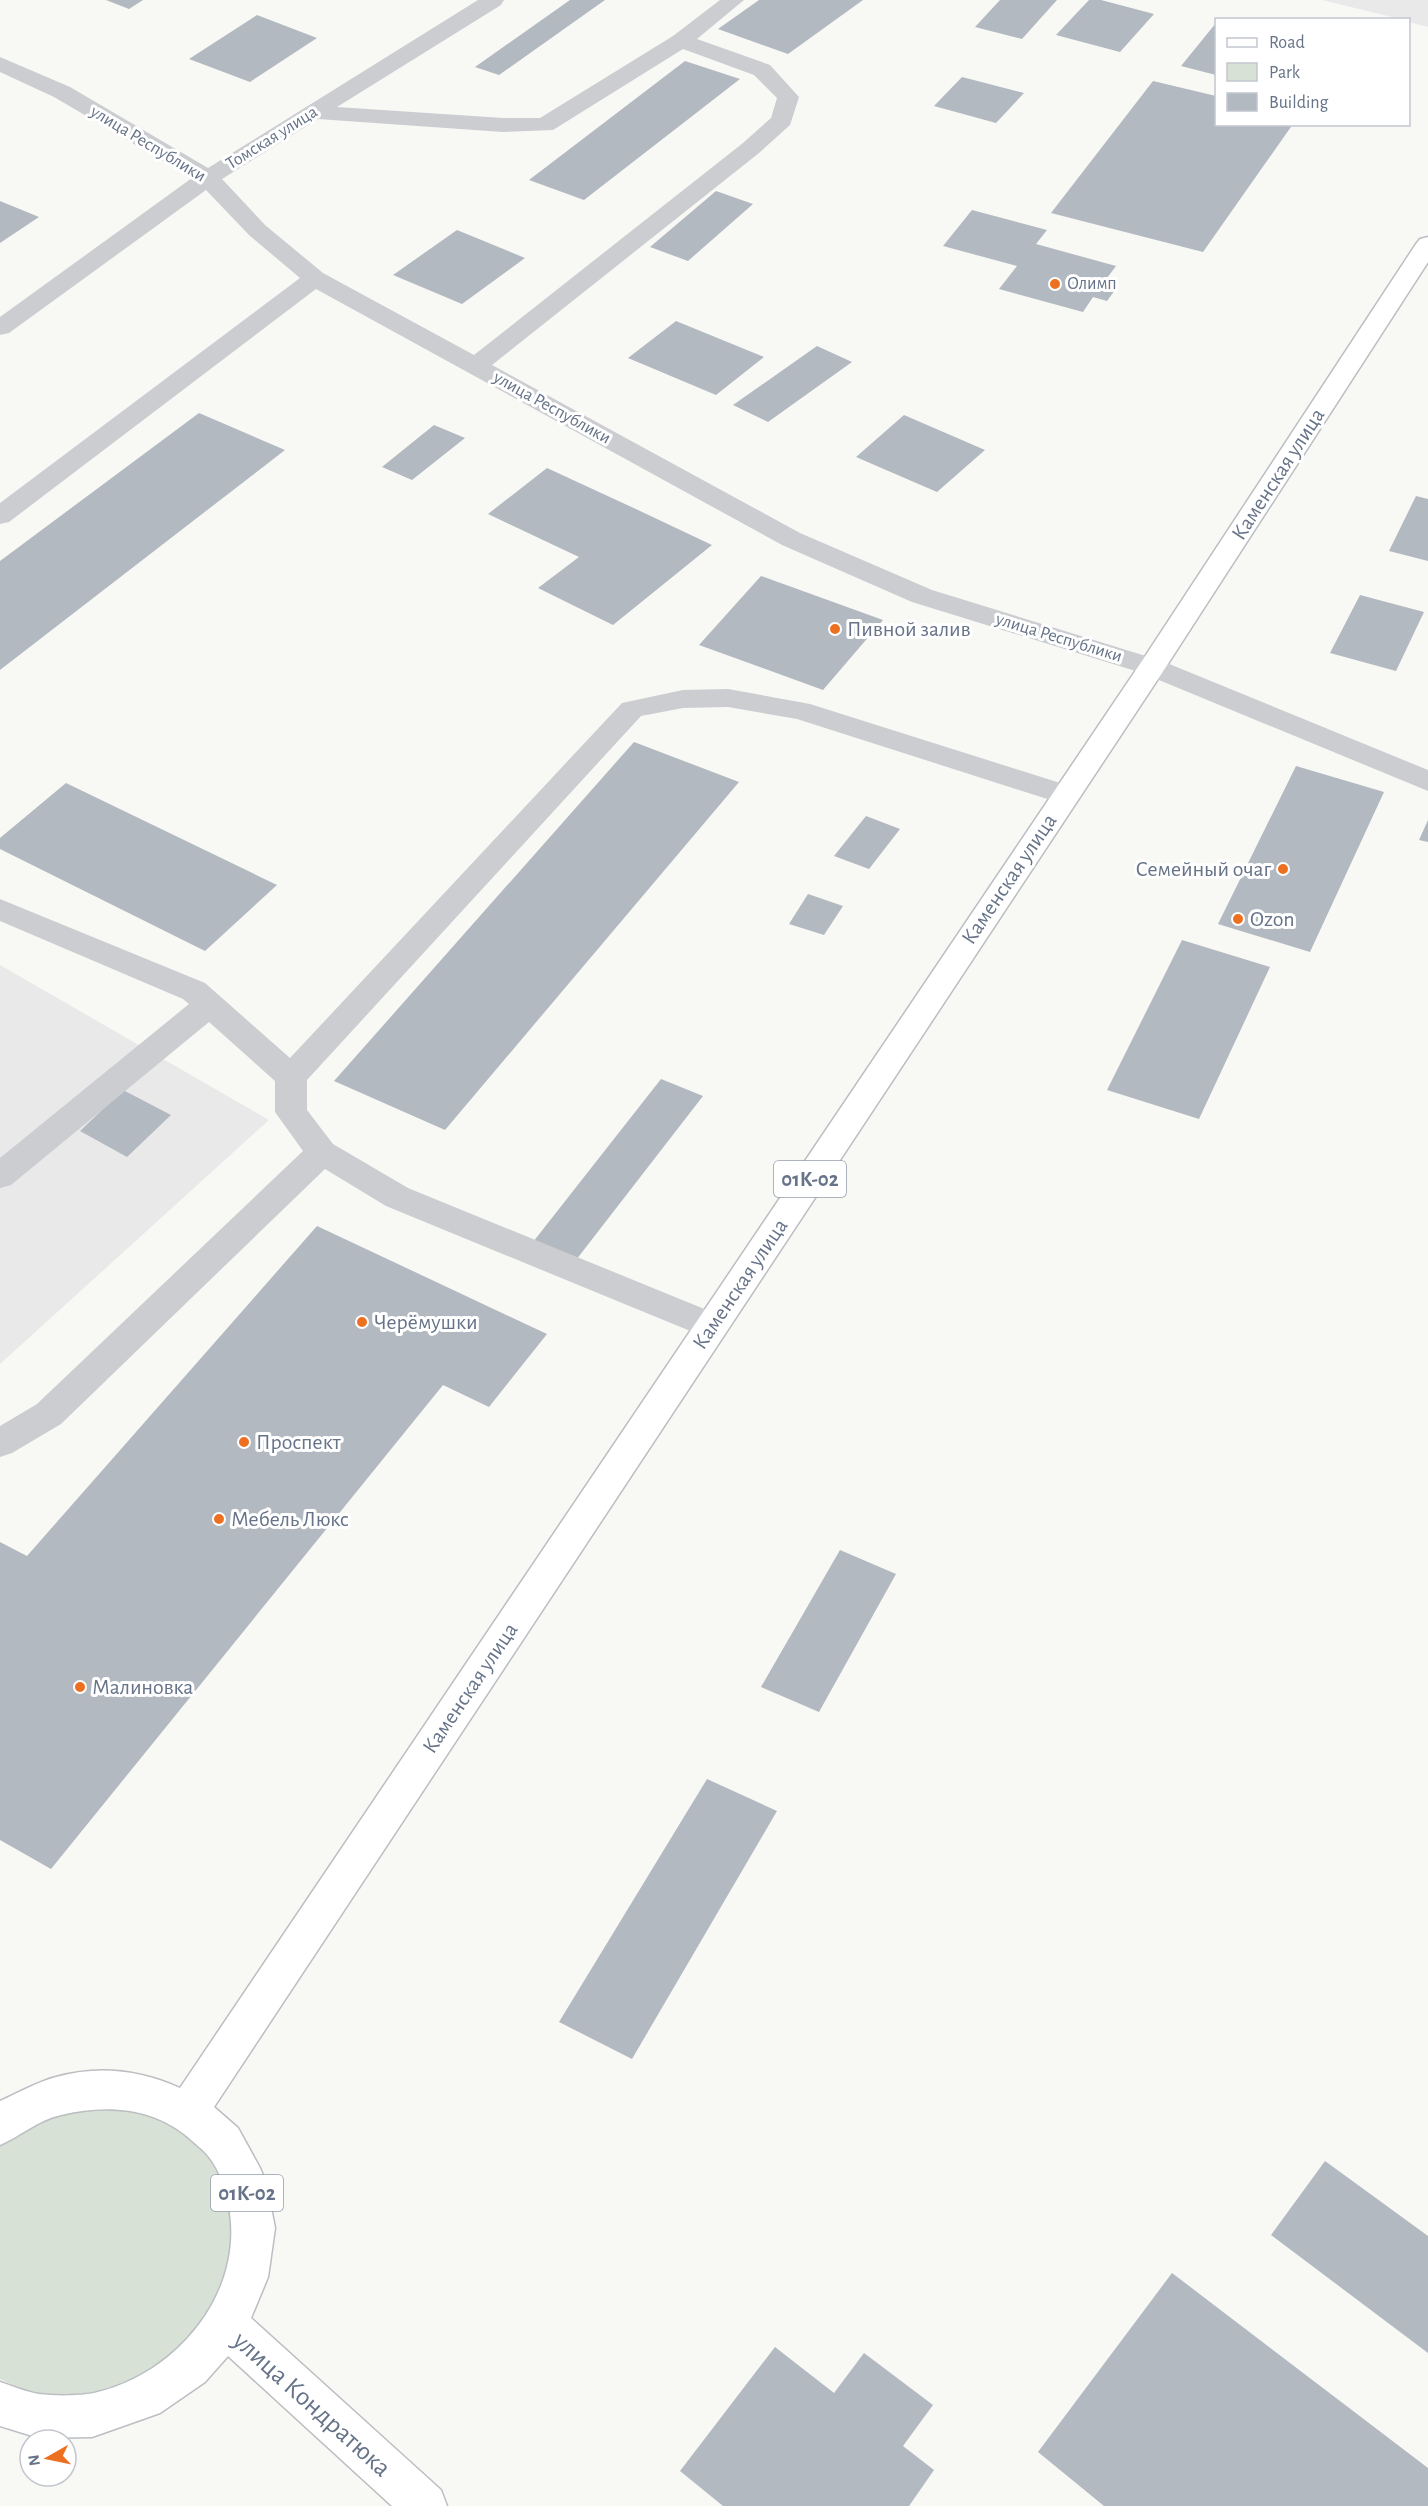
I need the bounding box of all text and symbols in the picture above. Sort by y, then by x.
legend [1215,18,1410,126]
text: Road [1269,34,1305,52]
text: Park [1269,64,1301,82]
text: Building [1269,94,1329,112]
street label: улица Республики [86,101,209,185]
street label: Томская улица [223,103,321,173]
place label: Олимп [1067,275,1117,293]
marker: Олимп [1048,277,1062,291]
street label: улица Республики [489,367,614,448]
street label: Каменская улица [1227,404,1329,544]
street label: улица Республики [993,609,1125,666]
place label: Пивной залив [847,618,971,640]
marker: Пивной залив [828,622,842,636]
street label: Каменская улица [957,810,1061,948]
place label: Семейный очаг [1135,858,1271,880]
marker: Семейный очаг [1276,862,1290,876]
place label: Ozon [1250,908,1295,930]
marker: Ozon [1231,912,1245,926]
road number: 01К-02 [774,1161,846,1197]
street label: Каменская улица [688,1215,792,1353]
place label: Черёмушки [374,1311,478,1333]
marker: Черёмушки [355,1315,369,1329]
place label: Проспект [256,1431,342,1453]
marker: Проспект [237,1435,251,1449]
place label: Мебель Люкс [231,1508,349,1530]
marker: Мебель Люкс [212,1512,226,1526]
street label: Каменская улица [418,1619,522,1757]
place label: Малиновка [92,1676,193,1698]
marker: Малиновка [73,1680,87,1694]
road number: 01К-02 [211,2175,283,2211]
street label: улица Кондратюка [226,2326,396,2482]
north arrow [18,2428,78,2488]
text: N [25,2453,43,2467]

